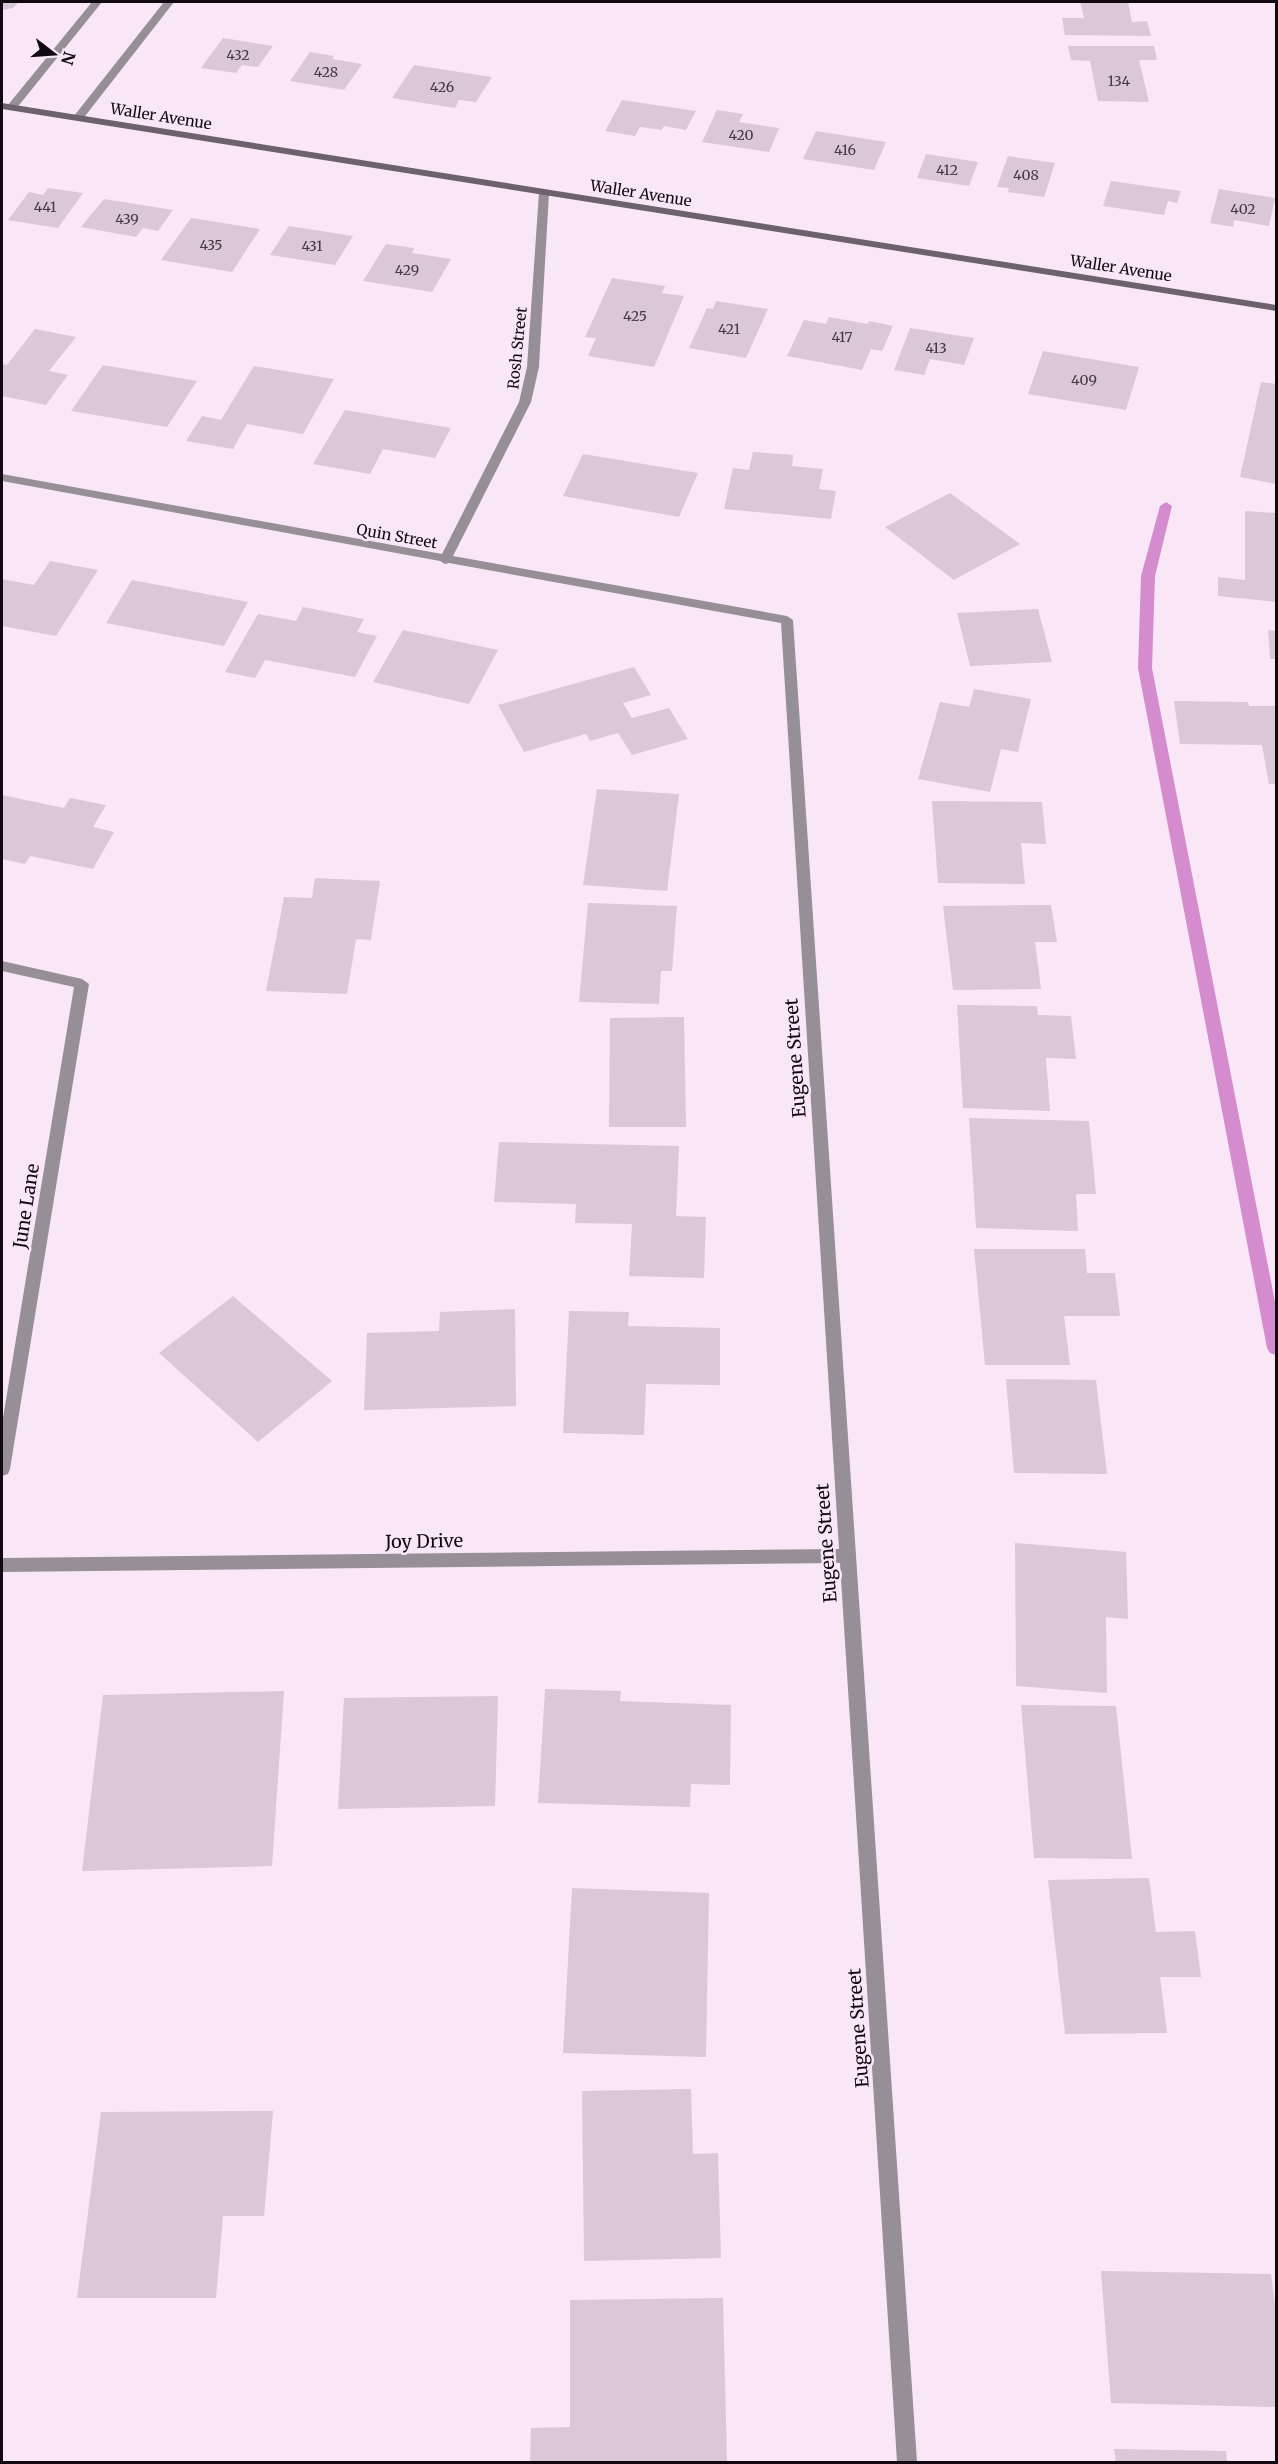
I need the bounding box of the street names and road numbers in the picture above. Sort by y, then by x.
street label: Waller Avenue [108,98,213,133]
street label: Waller Avenue [588,175,693,210]
street label: Waller Avenue [1068,250,1173,285]
street label: Rosh Street [503,306,531,390]
street label: Quin Street [355,520,439,552]
street label: Eugene Street [779,998,811,1118]
street label: June Lane [8,1162,44,1251]
street label: Eugene Street [810,1483,842,1603]
street label: Joy Drive [384,1529,463,1553]
street label: Eugene Street [842,1968,874,2088]

